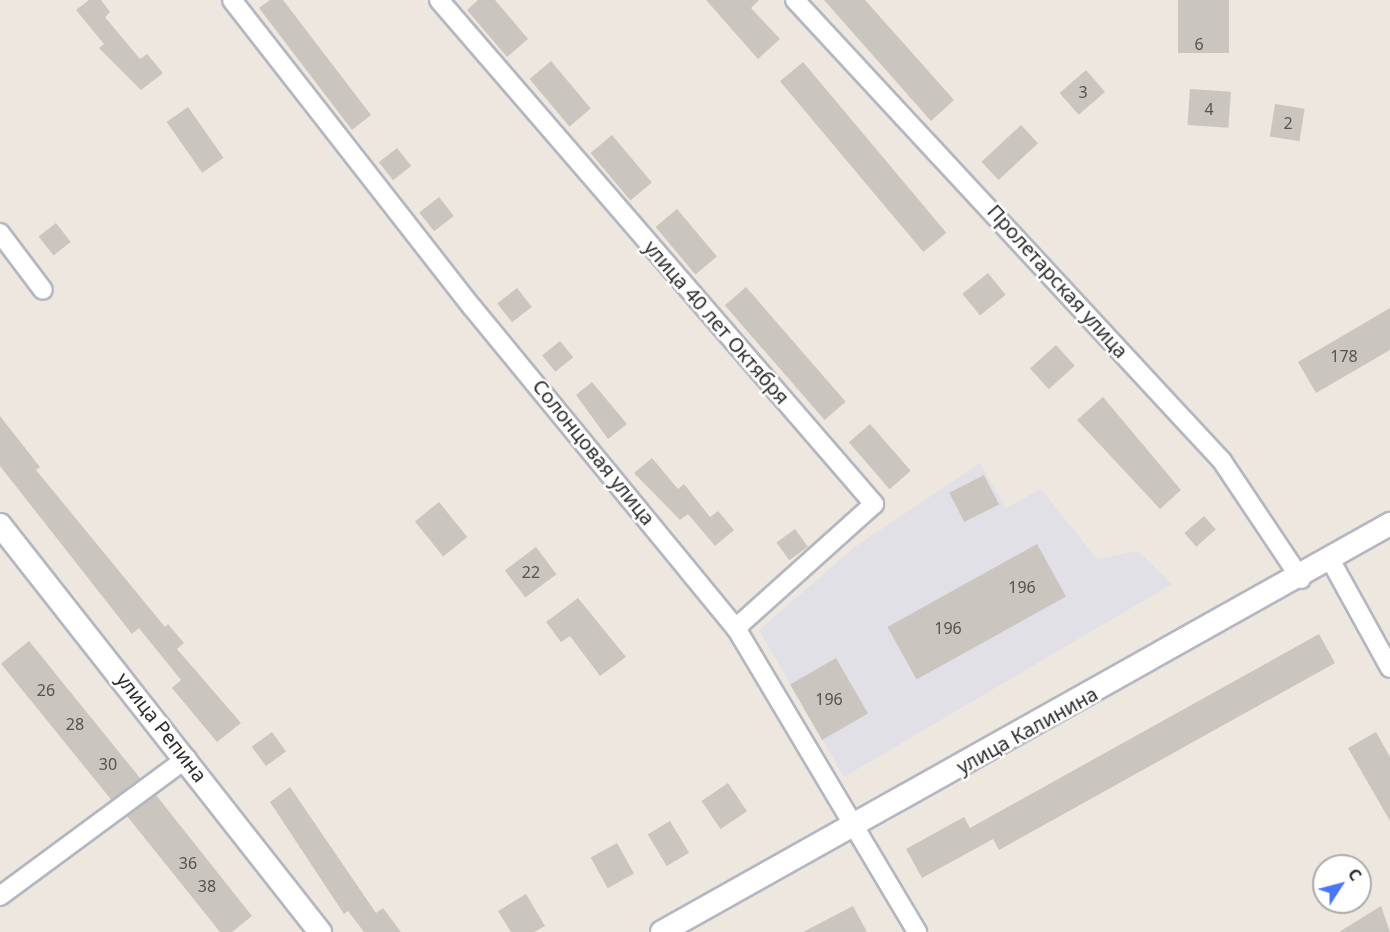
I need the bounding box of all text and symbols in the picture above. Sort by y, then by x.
house number: 6 [1194,34,1204,54]
house number: 3 [1078,82,1088,102]
house number: 4 [1204,99,1214,119]
house number: 2 [1283,113,1293,133]
street label: Пролетарская улица [983,199,1133,363]
street label: улица 40 лет Октября [639,235,795,409]
house number: 178 [1330,346,1358,366]
street label: Солонцовая улица [528,374,660,530]
house number: 22 [522,562,540,582]
house number: 196 [1008,577,1036,597]
house number: 196 [934,618,962,638]
street label: улица Репина [112,667,212,787]
house number: 26 [37,680,55,700]
street label: улица Калинина [952,681,1102,779]
house number: 196 [815,689,843,709]
house number: 28 [66,714,84,734]
house number: 30 [99,754,117,774]
house number: 36 [179,853,197,873]
north arrow [1312,854,1372,914]
text: С [1343,864,1367,885]
house number: 38 [198,876,216,896]

